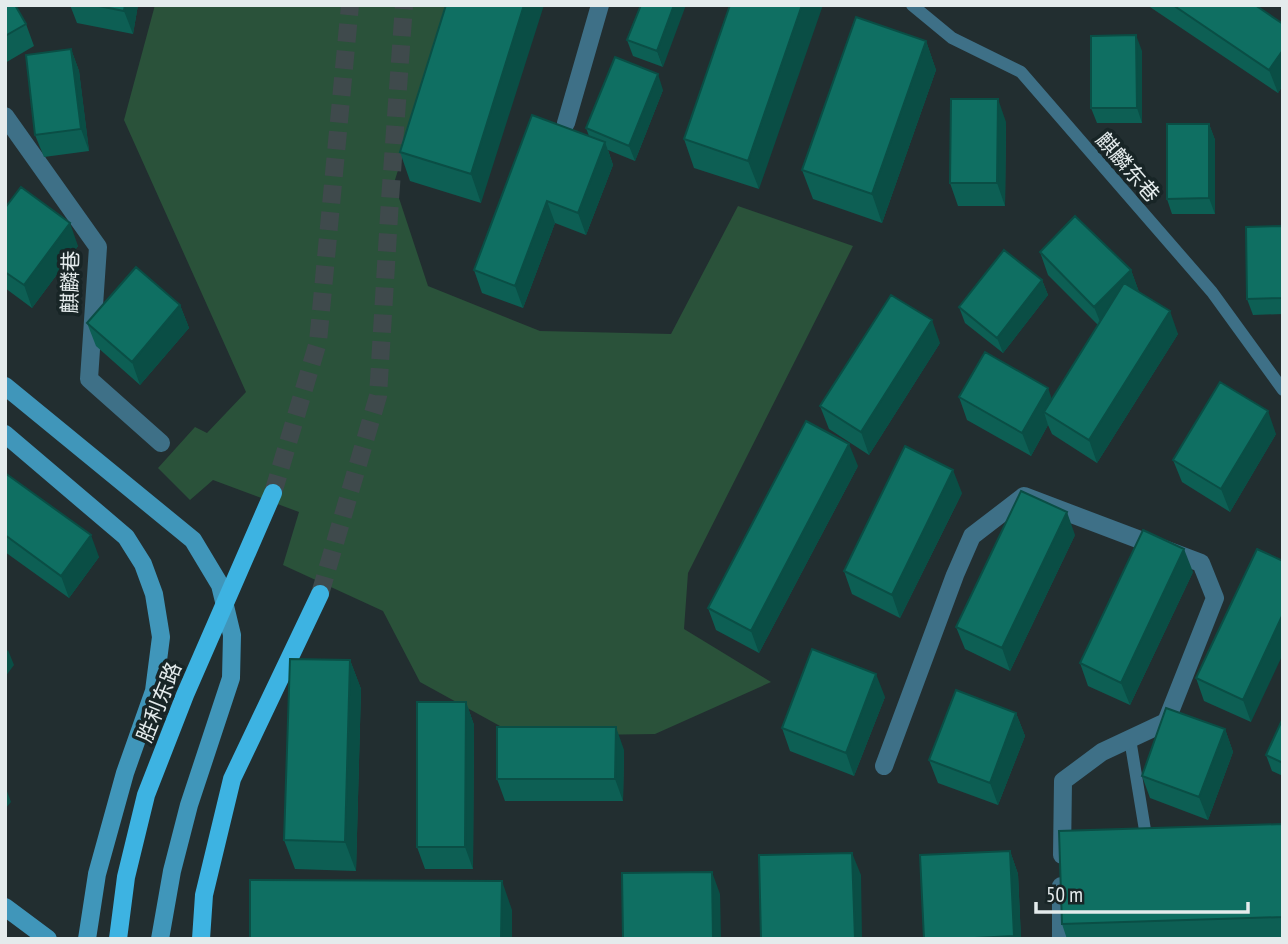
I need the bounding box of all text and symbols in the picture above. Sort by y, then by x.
street label: 麒麟东巷 [1090,126,1166,208]
street label: 麒麟巷 [56,250,84,314]
street label: 胜利东路 [131,658,187,746]
scale bar [1036,870,1248,914]
text: 50 m [1046,881,1083,908]

